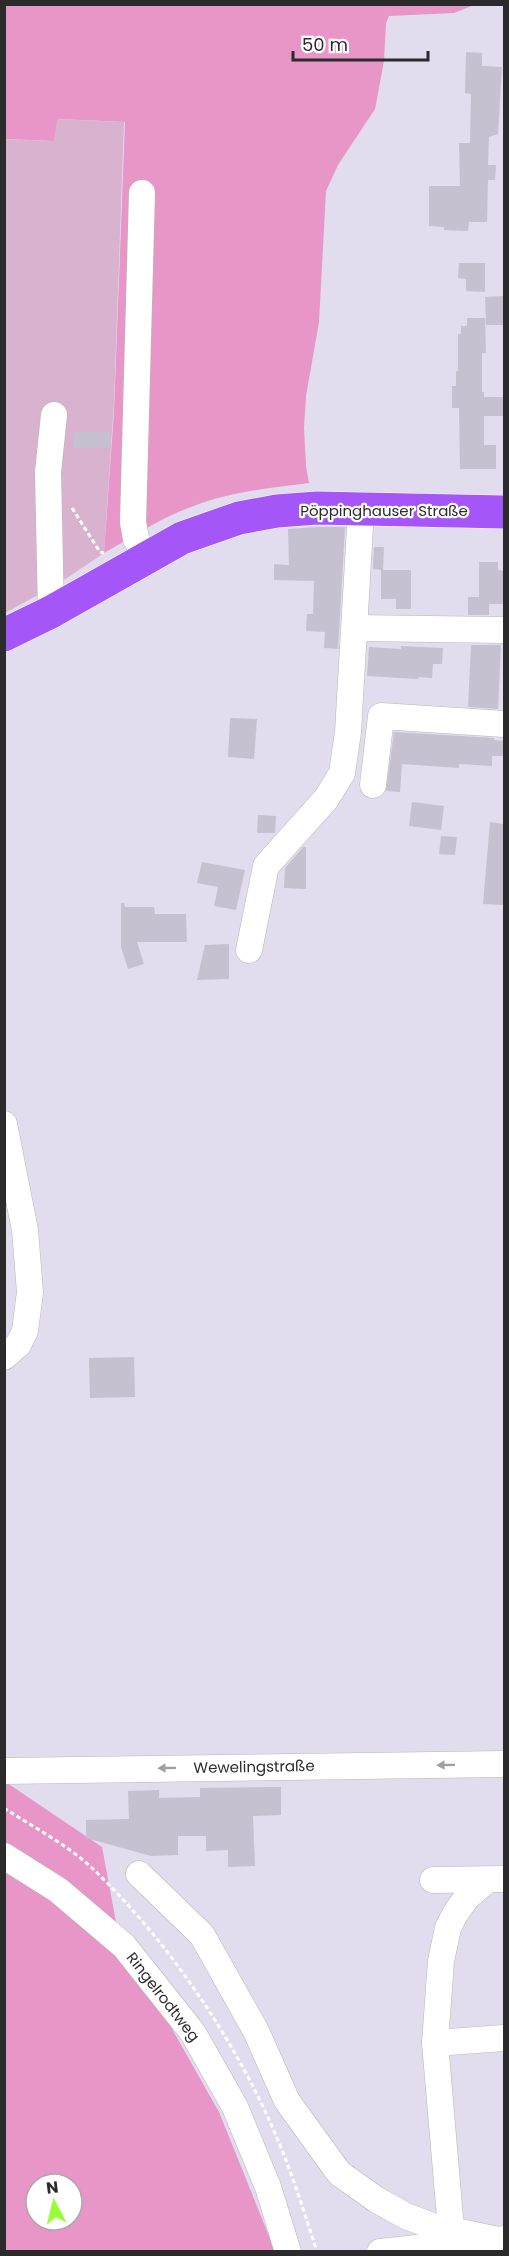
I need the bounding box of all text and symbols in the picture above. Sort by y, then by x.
scale bar [293,24,428,62]
text: 50 m [302,32,348,57]
street label: Pöppinghauser Straße [300,500,468,521]
street label: Wewelingstraße [193,1755,315,1778]
one-way arrow [437,1760,456,1770]
one-way arrow [158,1764,177,1773]
street label: Ringelrodtweg [122,1948,205,2046]
north arrow [24,2172,84,2232]
text: N [45,2175,60,2200]

